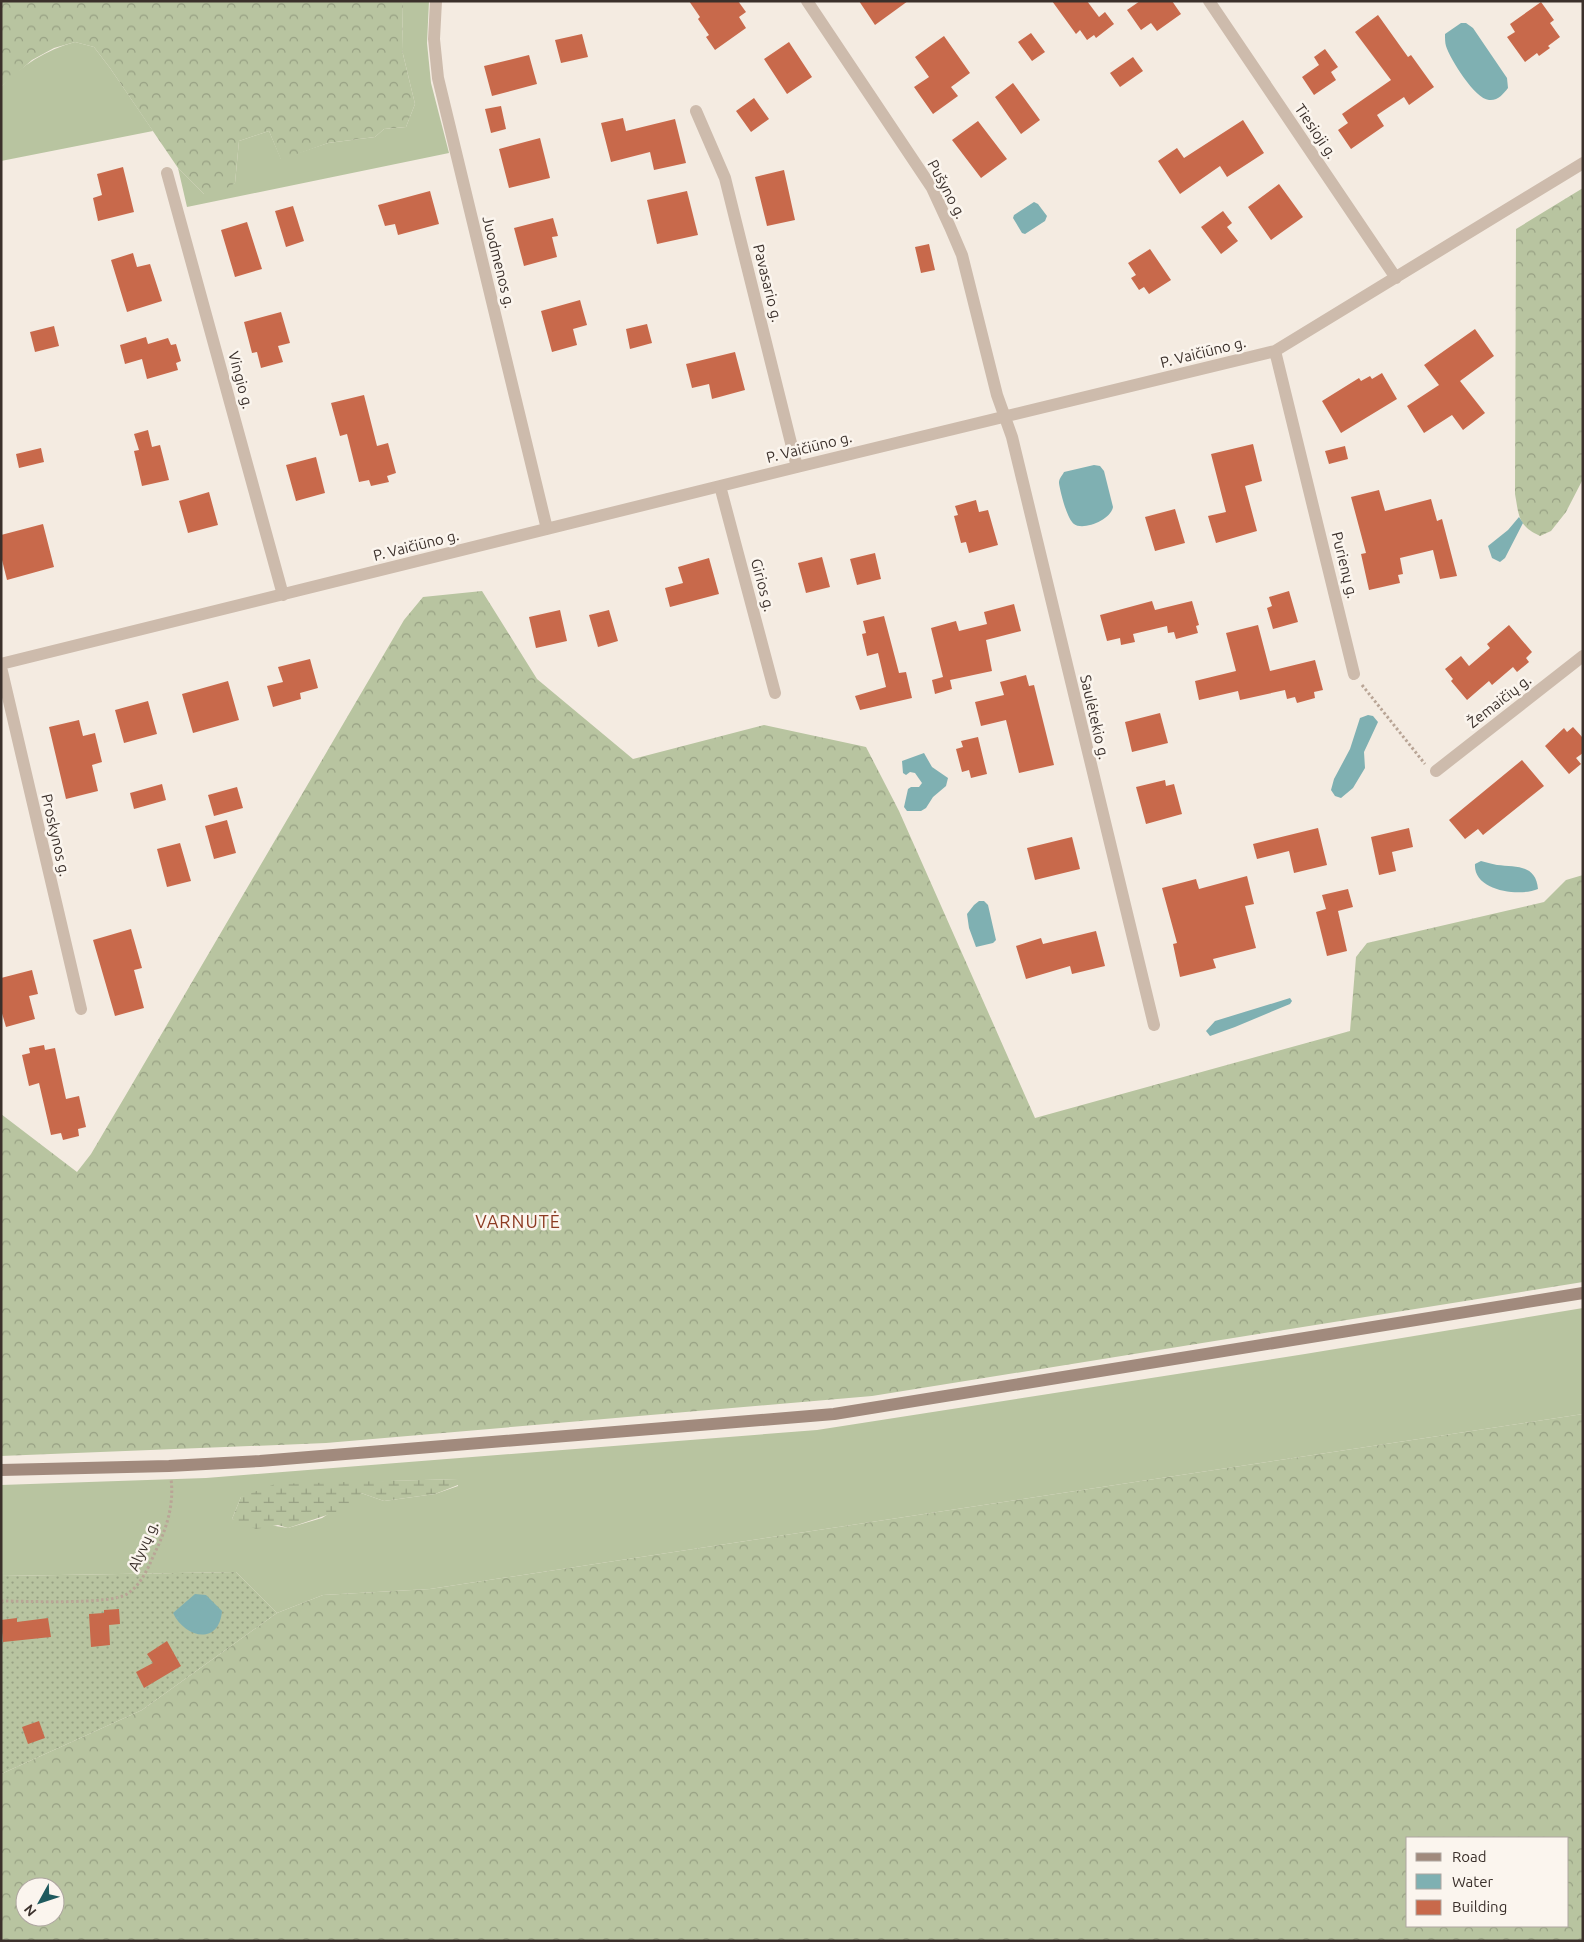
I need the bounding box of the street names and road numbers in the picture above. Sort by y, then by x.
street label: Tiesioji g. [1291,100,1341,162]
street label: Pušyno g. [924,157,970,221]
street label: Juodmenos g. [479,214,519,310]
street label: Pavasario g. [750,242,786,324]
street label: P. Vaičiūno g. [1158,333,1248,371]
street label: Vingio g. [225,349,257,411]
street label: P. Vaičiūno g. [764,428,854,466]
street label: P. Vaičiūno g. [371,526,461,564]
street label: Purienų g. [1329,530,1361,600]
street label: Girios g. [748,557,778,613]
street label: Žemaičių g. [1464,671,1534,731]
street label: Saulėtekio g. [1077,673,1113,761]
street label: Proskynos g. [38,792,74,878]
street label: Alyvų g. [124,1518,162,1574]

